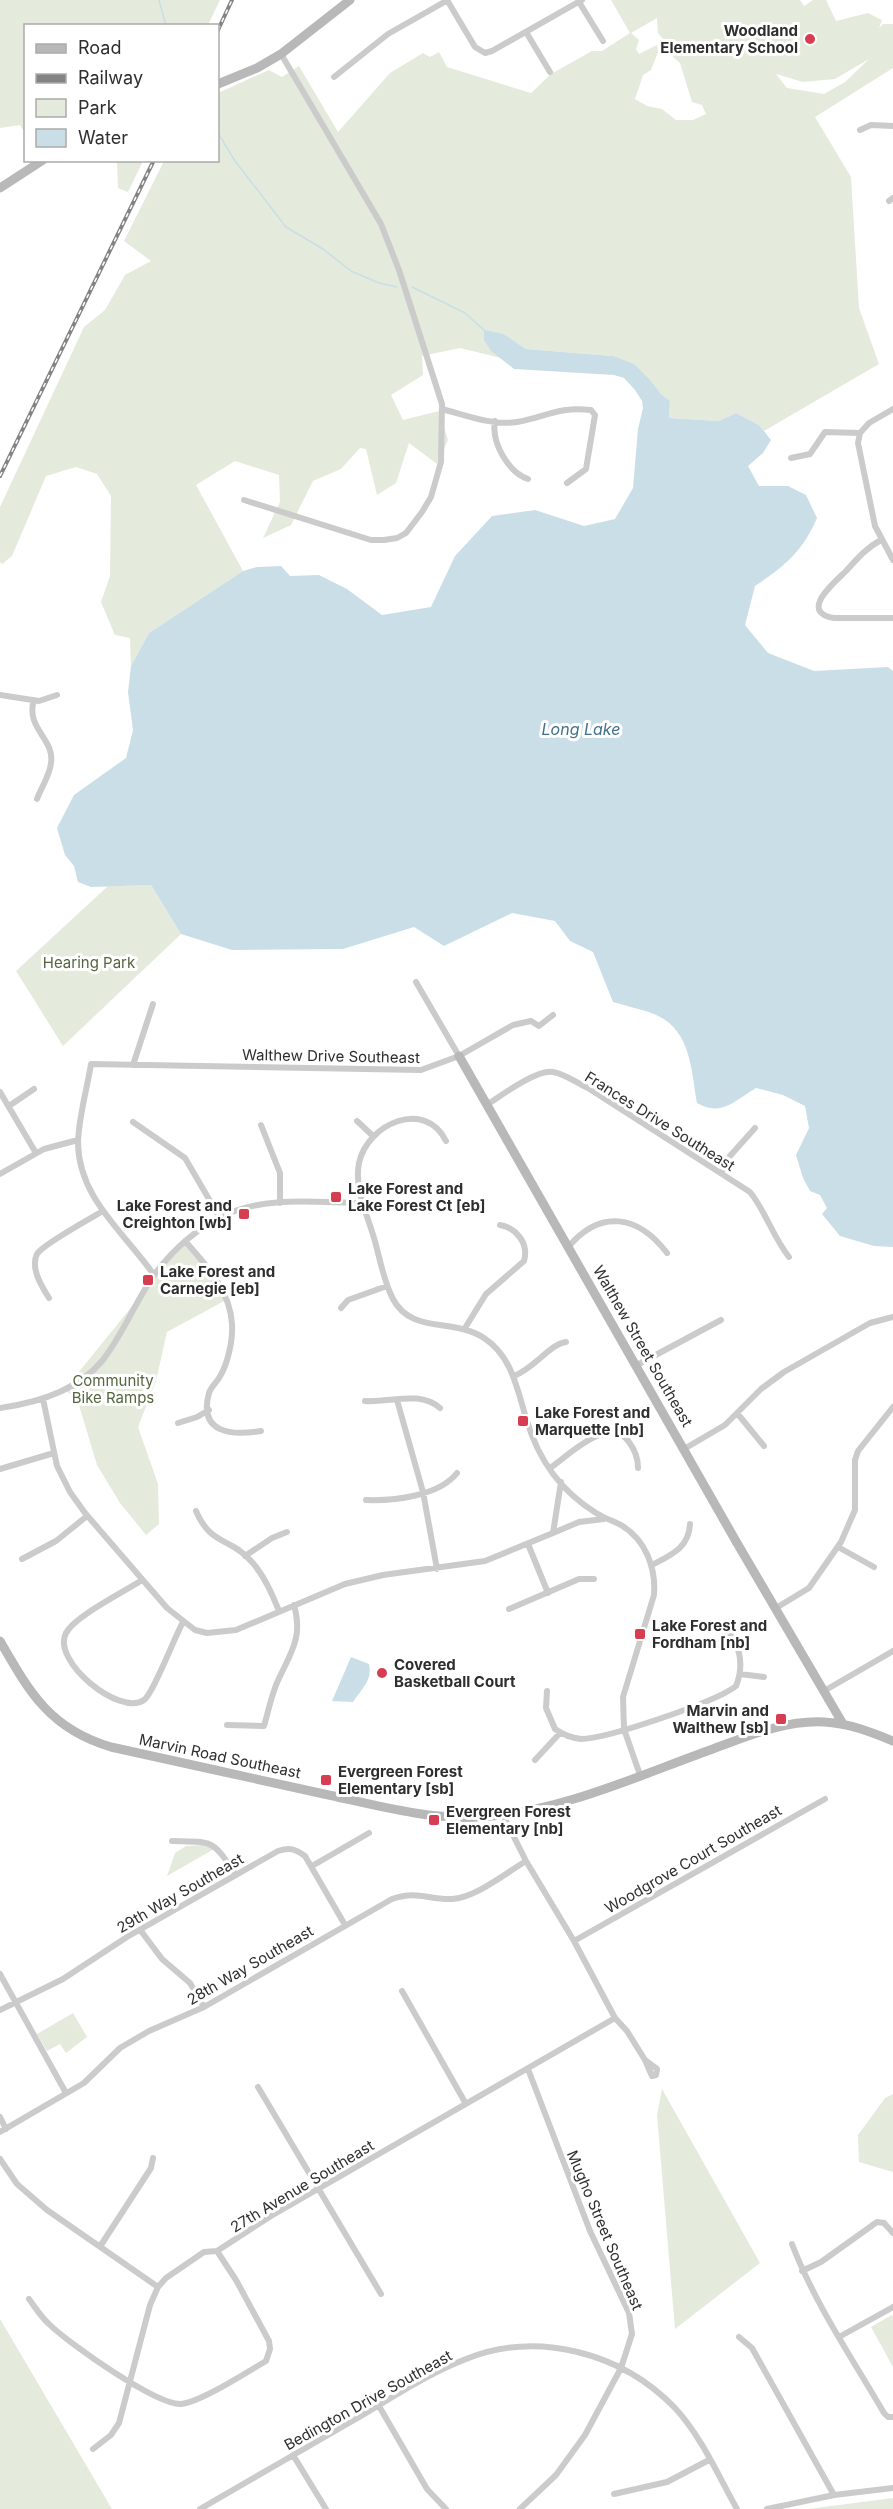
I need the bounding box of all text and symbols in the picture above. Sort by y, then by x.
place label: Woodland Elementary School [660,21,798,57]
legend [24,24,219,162]
marker: Woodland Elementary School [803,32,817,46]
text: Road [78,37,121,58]
text: Railway [78,67,143,88]
text: Park [78,97,117,118]
text: Water [78,127,128,148]
water label: Long Lake [542,719,620,739]
park label: Hearing Park [43,953,136,972]
street label: Walthew Drive Southeast [242,1045,420,1067]
street label: Frances Drive Southeast [581,1067,739,1175]
place label: Lake Forest and Lake Forest Ct [eb] [348,1179,485,1215]
marker: Lake Forest and Lake Forest Ct [eb] [329,1190,343,1204]
place label: Lake Forest and Creighton [wb] [117,1196,232,1232]
marker: Lake Forest and Creighton [wb] [237,1207,251,1221]
place label: Lake Forest and Carnegie [eb] [160,1262,275,1298]
street label: Walthew Street Southeast [589,1262,697,1430]
marker: Lake Forest and Carnegie [eb] [141,1273,155,1287]
park label: Community Bike Ramps [72,1371,154,1407]
place label: Lake Forest and Marquette [nb] [535,1403,650,1439]
marker: Lake Forest and Marquette [nb] [516,1414,530,1428]
place label: Lake Forest and Fordham [nb] [652,1616,767,1652]
marker: Lake Forest and Fordham [nb] [633,1627,647,1641]
place label: Covered Basketball Court [394,1655,516,1691]
marker: Covered Basketball Court [375,1666,389,1680]
place label: Marvin and Walthew [sb] [672,1701,769,1737]
marker: Marvin and Walthew [sb] [774,1712,788,1726]
street label: Marvin Road Southeast [137,1730,303,1782]
place label: Evergreen Forest Elementary [sb] [338,1762,463,1798]
marker: Evergreen Forest Elementary [sb] [319,1773,333,1787]
street label: Woodgrove Court Southeast [601,1801,785,1917]
place label: Evergreen Forest Elementary [nb] [446,1802,571,1838]
marker: Evergreen Forest Elementary [nb] [427,1813,441,1827]
street label: 29th Way Southeast [113,1849,247,1937]
street label: 28th Way Southeast [183,1921,317,2009]
street label: 27th Avenue Southeast [227,2136,377,2236]
street label: Mugho Street Southeast [563,2147,647,2313]
street label: Bedington Drive Southeast [281,2346,455,2454]

